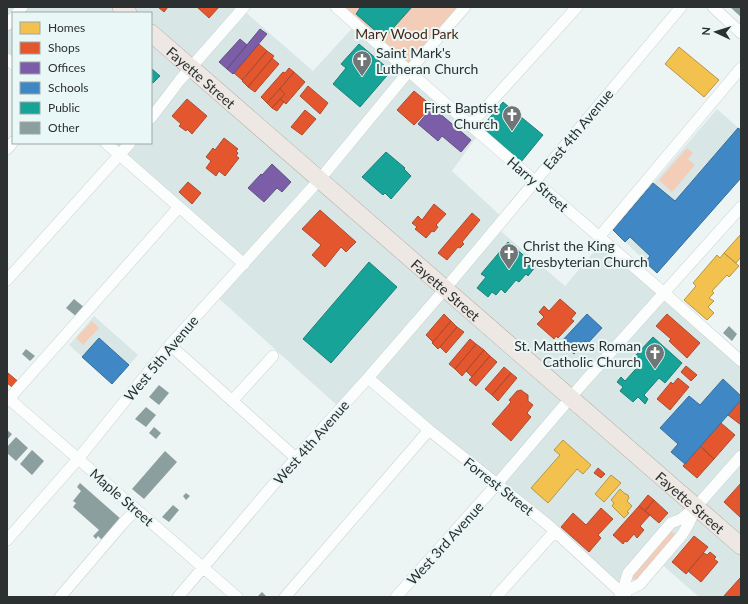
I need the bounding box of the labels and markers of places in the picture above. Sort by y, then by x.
place label: Saint Mark's Lutheran Church [376,44,478,77]
church icon: Saint Mark's Lutheran Church [351,49,373,77]
place label: First Baptist Church [424,99,498,132]
church icon: First Baptist Church [501,104,523,132]
place label: Christ the King Presbyterian Church [523,237,648,270]
church icon: Christ the King Presbyterian Church [498,242,520,270]
place label: St. Matthews Roman Catholic Church [514,337,641,370]
church icon: St. Matthews Roman Catholic Church [644,342,666,370]

